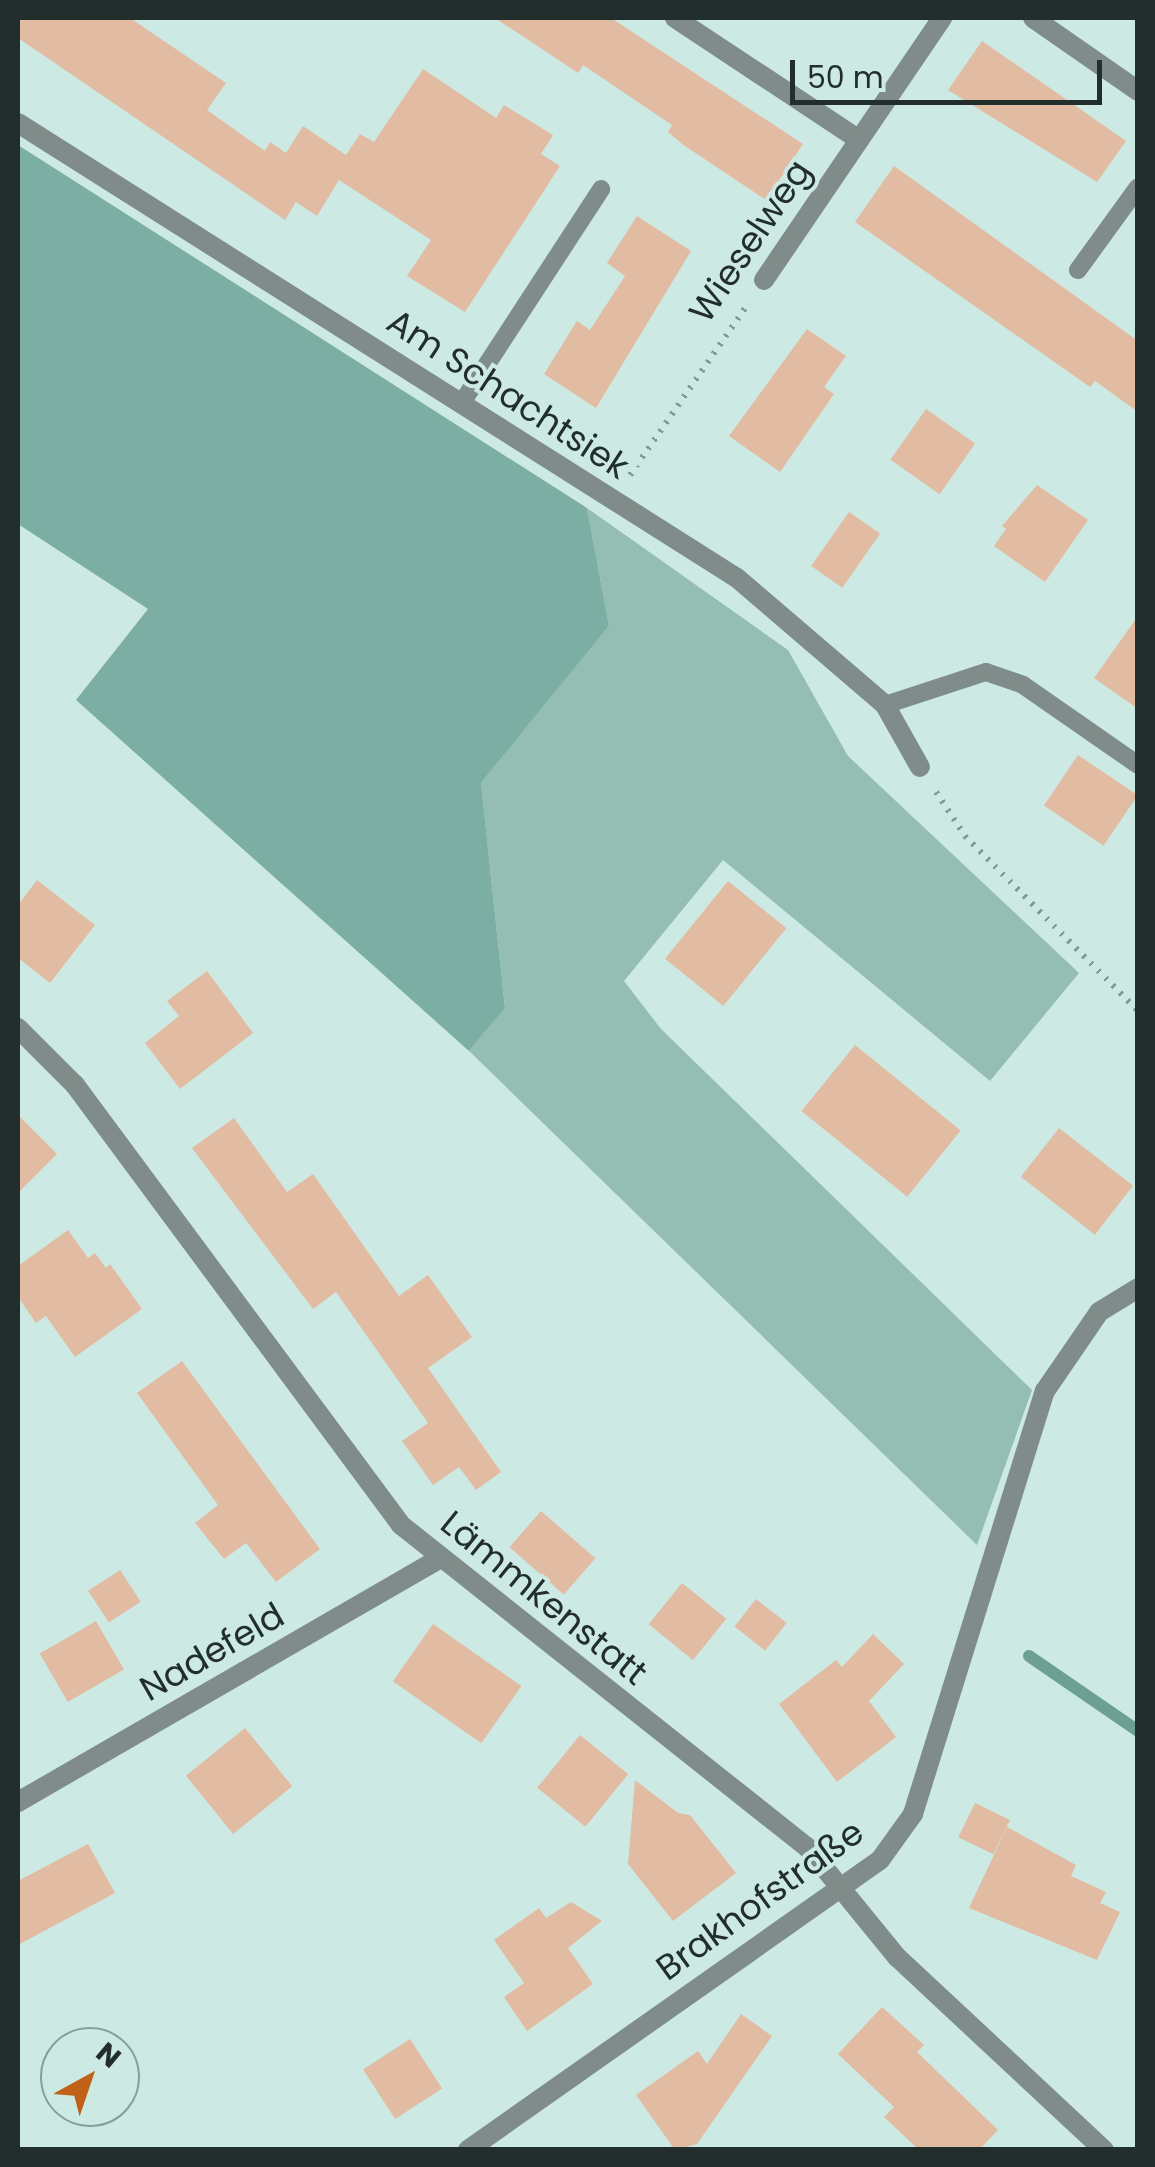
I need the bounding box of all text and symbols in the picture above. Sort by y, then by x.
scale bar [795,40,1108,102]
text: 50 m [807,56,884,99]
street label: Wieselweg [680,152,820,330]
street label: Am Schachtsiek [379,300,637,488]
street label: Lämmkenstatt [432,1502,656,1694]
street label: Nadefeld [133,1594,291,1710]
street label: Brakhofstraße [648,1811,872,1989]
north arrow [40,2027,140,2127]
text: N [88,2033,129,2077]

